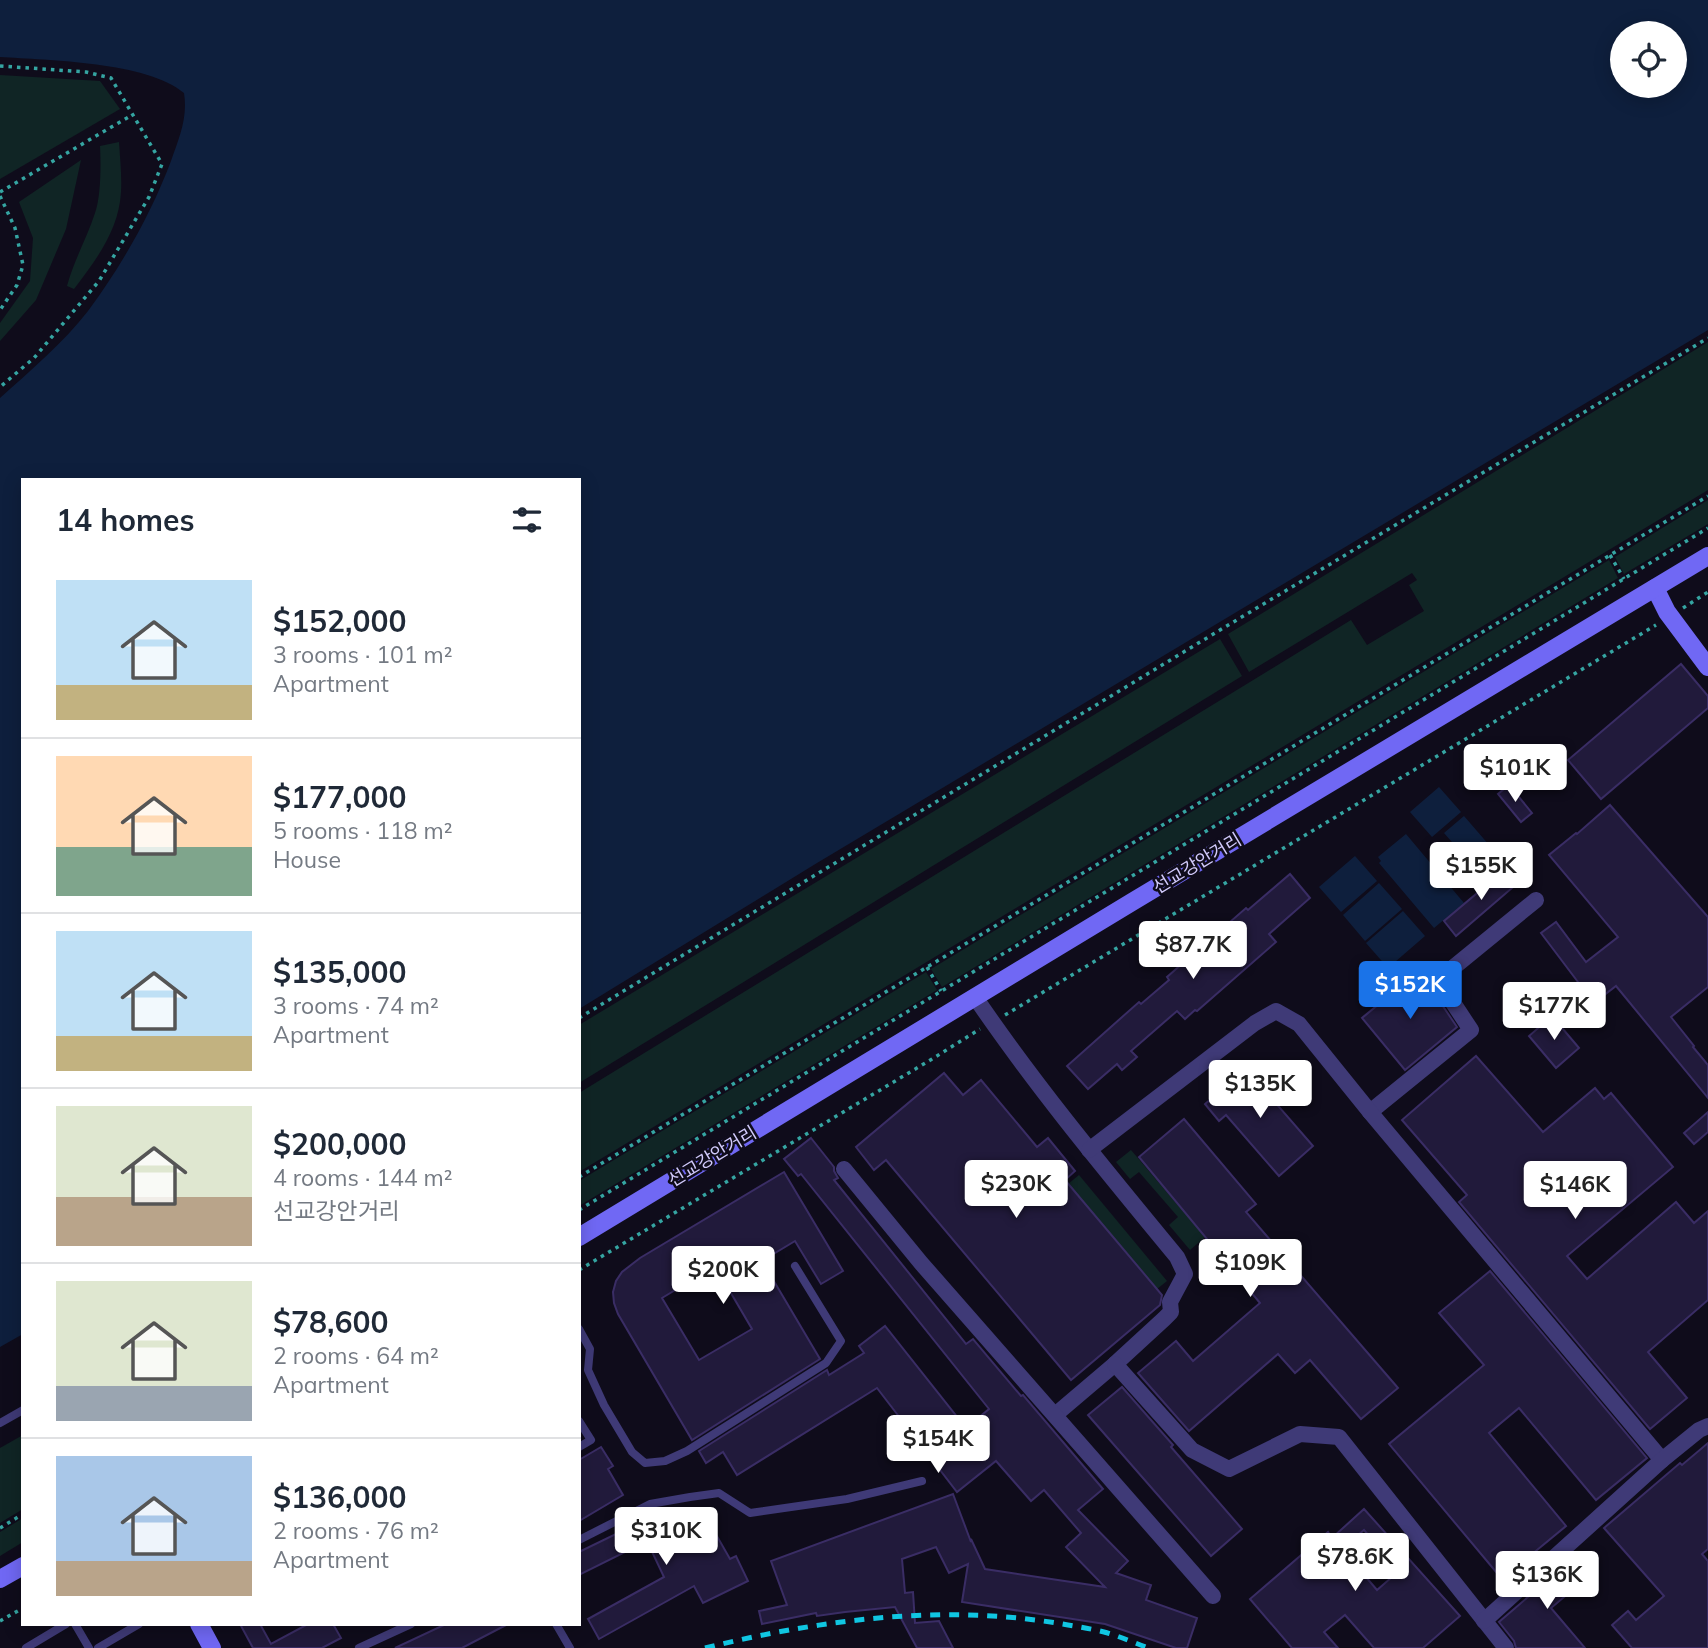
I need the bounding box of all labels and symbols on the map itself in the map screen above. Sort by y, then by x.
pin: $101K [1466,744,1564,804]
street label: 선교강안거리 [1148,828,1246,898]
pin: $155K [1432,842,1530,902]
pin: $87.7K [1136,922,1250,981]
pin: $152K [1361,962,1459,1021]
pin: $177K [1505,982,1603,1042]
pin: $135K [1211,1060,1309,1120]
street label: 선교강안거리 [663,1121,761,1191]
pin: $230K [967,1160,1065,1220]
pin: $146K [1526,1162,1624,1221]
pin: $109K [1201,1240,1299,1299]
pin: $200K [674,1246,772,1306]
pin: $154K [889,1416,987,1475]
pin: $310K [617,1508,715,1567]
pin: $78.6K [1298,1534,1412,1593]
pin: $136K [1498,1552,1596,1611]

